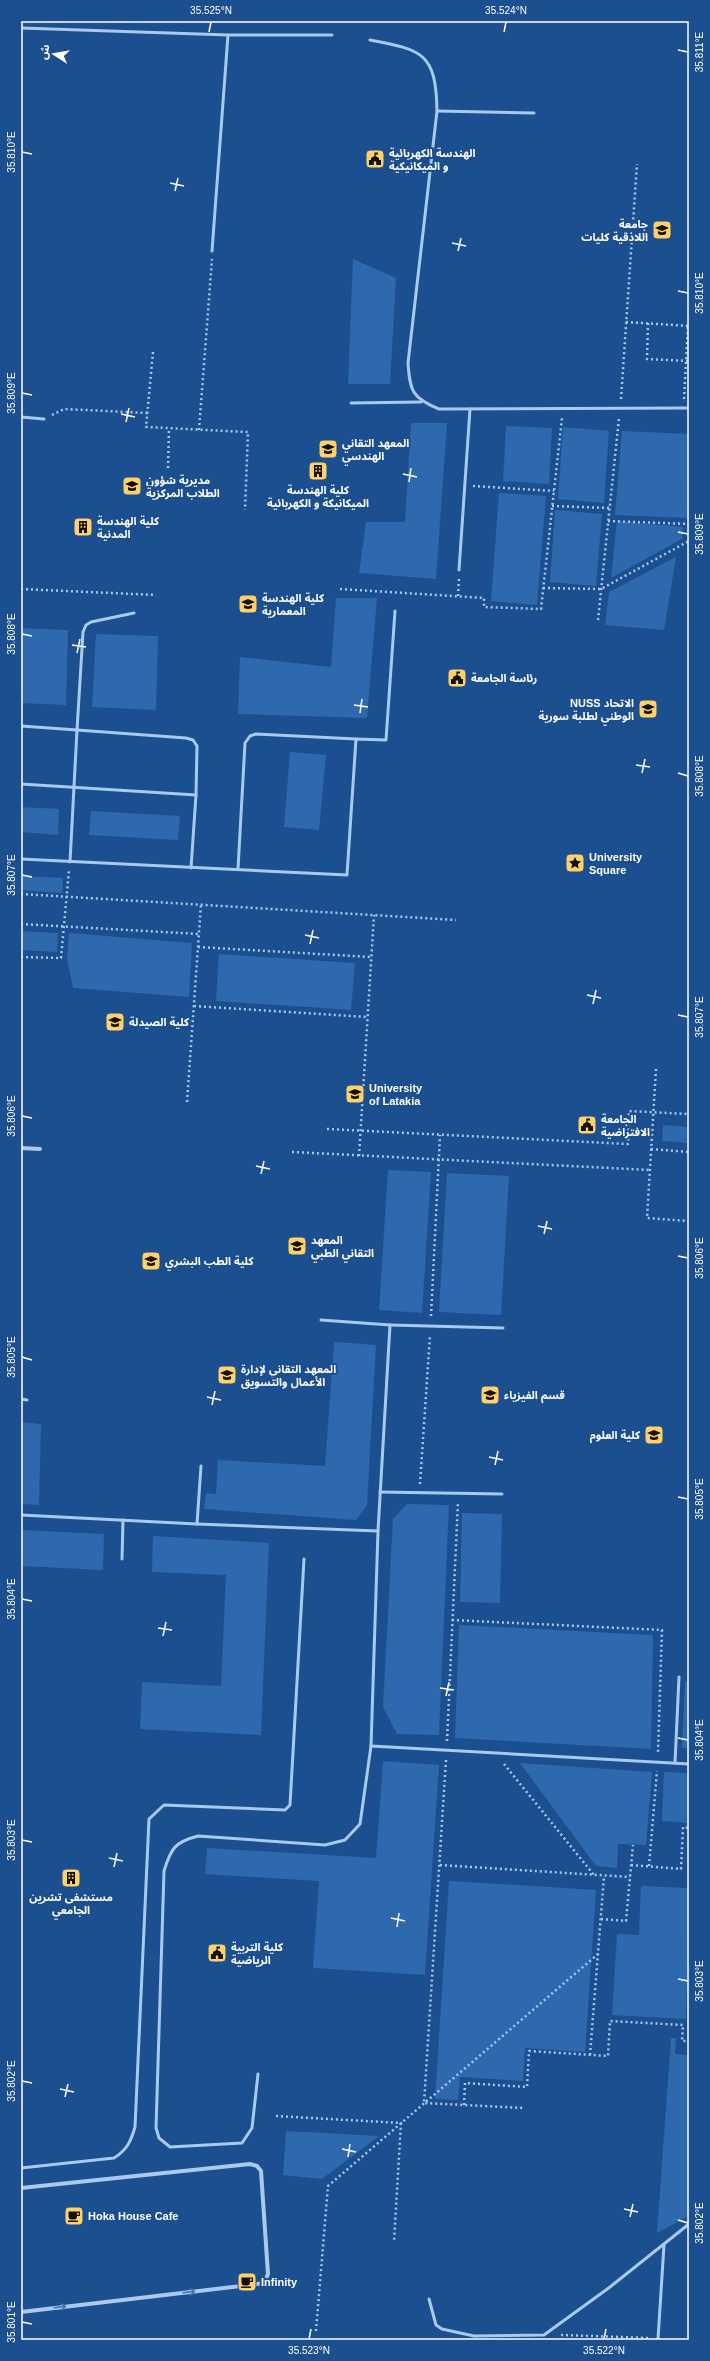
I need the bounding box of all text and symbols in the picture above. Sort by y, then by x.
text: 35.525°N [190,5,232,16]
text: 35.524°N [485,5,527,16]
text: 35.811°E [694,31,705,72]
north arrow [34,34,74,74]
text: ش [37,43,53,61]
text: 35.810°E [6,131,17,173]
place label: الهندسة الكهربائية و الميكانيكية [389,147,476,173]
public building icon: الهندسة الكهربائية و الميكانيكية [364,148,386,170]
place label: جامعة اللاذقية كليات [581,218,648,244]
school or university icon: جامعة اللاذقية كليات [651,219,673,241]
text: 35.810°E [694,272,705,314]
text: 35.809°E [6,372,17,414]
place label: المعهد التقاني الهندسي [342,437,409,466]
school or university icon: المعهد التقاني الهندسي [317,438,339,460]
building icon: كلية الهندسة الميكانيكة و الكهربائية [307,460,329,482]
place label: مديرية شؤون الطلاب المركزية [146,474,220,500]
school or university icon: مديرية شؤون الطلاب المركزية [121,475,143,497]
place label: كلية الهندسة الميكانيكة و الكهربائية [267,484,369,510]
text: 35.809°E [694,513,705,555]
place label: كلية الهندسة المدنية [97,515,160,541]
building icon: كلية الهندسة المدنية [72,516,94,538]
place label: كلية الهندسة المعمارية [262,592,325,618]
school or university icon: كلية الهندسة المعمارية [237,593,259,615]
text: 35.808°E [6,613,17,655]
public building icon: رئاسة الجامعة [446,667,468,689]
place label: رئاسة الجامعة [471,672,537,685]
place label: NUSS الاتحاد الوطني لطلبة سورية [539,697,634,726]
school or university icon: NUSS الاتحاد الوطني لطلبة سورية [637,698,659,720]
text: 35.808°E [694,755,705,797]
place label: University Square [589,851,643,876]
place icon: University Square [564,852,586,874]
text: 35.807°E [6,854,17,896]
text: 35.807°E [694,996,705,1038]
school or university icon: كلية الصيدلة [104,1011,126,1033]
place label: كلية الصيدلة [129,1016,190,1029]
place label: University of Latakia [369,1082,423,1107]
school or university icon: University of Latakia [344,1083,366,1105]
text: 35.806°E [6,1095,17,1137]
place label: الجامعة الافتراضية [601,1113,650,1139]
public building icon: الجامعة الافتراضية [576,1114,598,1136]
place label: المعهد التقاني الطبي [311,1234,374,1263]
school or university icon: المعهد التقاني الطبي [286,1235,308,1257]
text: 35.806°E [694,1237,705,1279]
school or university icon: كلية الطب البشري [140,1250,162,1272]
place label: كلية الطب البشري [165,1255,254,1271]
text: 35.805°E [6,1336,17,1378]
place label: المعهد التقاني لإدارة الأعمال والتسويق [241,1363,336,1389]
school or university icon: المعهد التقاني لإدارة الأعمال والتسويق [216,1364,238,1386]
school or university icon: قسم الفيزياء [479,1384,501,1406]
place label: قسم الفيزياء [504,1389,565,1404]
school or university icon: كلية العلوم [643,1424,665,1446]
place label: كلية العلوم [590,1429,641,1444]
text: 35.805°E [694,1478,705,1520]
text: 35.804°E [6,1578,17,1620]
text: 35.804°E [694,1719,705,1761]
text: 35.803°E [6,1819,17,1861]
building icon: مستشفى تشرين الجامعي [60,1867,82,1889]
place label: مستشفى تشرين الجامعي [29,1891,113,1920]
place label: كلية التربية الرياضية [231,1941,284,1967]
public building icon: كلية التربية الرياضية [206,1942,228,1964]
text: 35.803°E [694,1960,705,2002]
text: 35.802°E [6,2060,17,2102]
text: 35.802°E [694,2202,705,2244]
cafe icon: Hoka House Cafe [63,2205,85,2227]
place label: Hoka House Cafe [88,2210,178,2222]
cafe icon: Infinity [236,2271,258,2293]
place label: Infinity [261,2276,298,2288]
one-way arrow [182,2289,195,2296]
text: 35.801°E [6,2301,17,2343]
one-way arrow [53,2303,66,2311]
text: 35.523°N [288,2345,330,2356]
text: 35.522°N [583,2345,625,2356]

